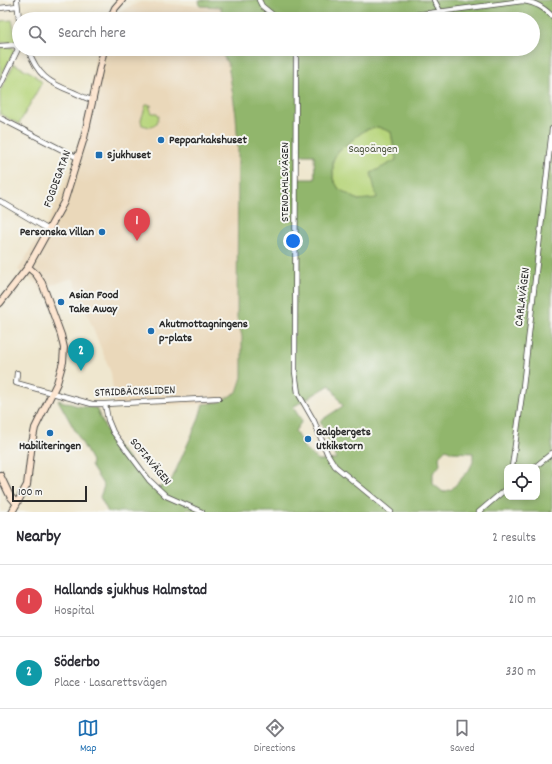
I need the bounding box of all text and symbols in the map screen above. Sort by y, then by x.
search box [12,12,540,56]
icon: search [26,23,48,45]
text: Search here [58,23,126,45]
place label: Pepparkakshuset [169,132,247,149]
marker: Pepparkakshuset [156,135,166,145]
park label: Sagoängen [348,141,398,158]
street label: STENDAHLSVÄGEN [277,142,294,222]
place label: Sjukhuset [107,147,152,164]
street label: FOGDEGATAN [40,148,76,210]
marker: Sjukhuset [94,150,104,160]
pin: 1 [124,208,150,241]
place label: Personska Villan [20,224,94,241]
marker: Personska Villan [97,227,107,237]
your location [283,231,303,251]
street label: CARLAVÄGEN [511,267,535,327]
place label: Asian Food Take Away [69,287,119,318]
marker: Asian Food Take Away [56,297,66,307]
place label: Akutmottagningens p-plats [159,316,248,347]
marker: Akutmottagningens p-plats [146,326,156,336]
pin: 2 [68,338,94,371]
street label: STRIDBÄCKSLIDEN [94,382,176,402]
place label: Galgbergets Utkikstorn [316,424,371,455]
marker: Habiliteringen [45,428,55,438]
marker: Galgbergets Utkikstorn [303,434,313,444]
street label: SOFIAVÄGEN [125,435,175,489]
place label: Habiliteringen [19,438,82,455]
map controls [504,464,540,500]
button: locate [504,464,540,500]
scale bar [12,484,87,503]
text: 100 m [18,485,42,501]
text: Nearby [16,526,60,550]
text: 2 results [492,529,536,548]
text: Hallands sjukhus Halmstad [54,580,207,602]
text: 1 [28,591,30,610]
text: 210 m [508,591,536,610]
text: Hospital [54,602,94,621]
text: Söderbo [54,652,100,674]
text: 2 [26,663,32,682]
text: 330 m [505,663,536,682]
text: Place · Lasarettsvägen [54,674,167,693]
tab: Map [77,717,99,757]
tab: Directions [254,717,296,757]
tab: Saved [450,717,475,757]

